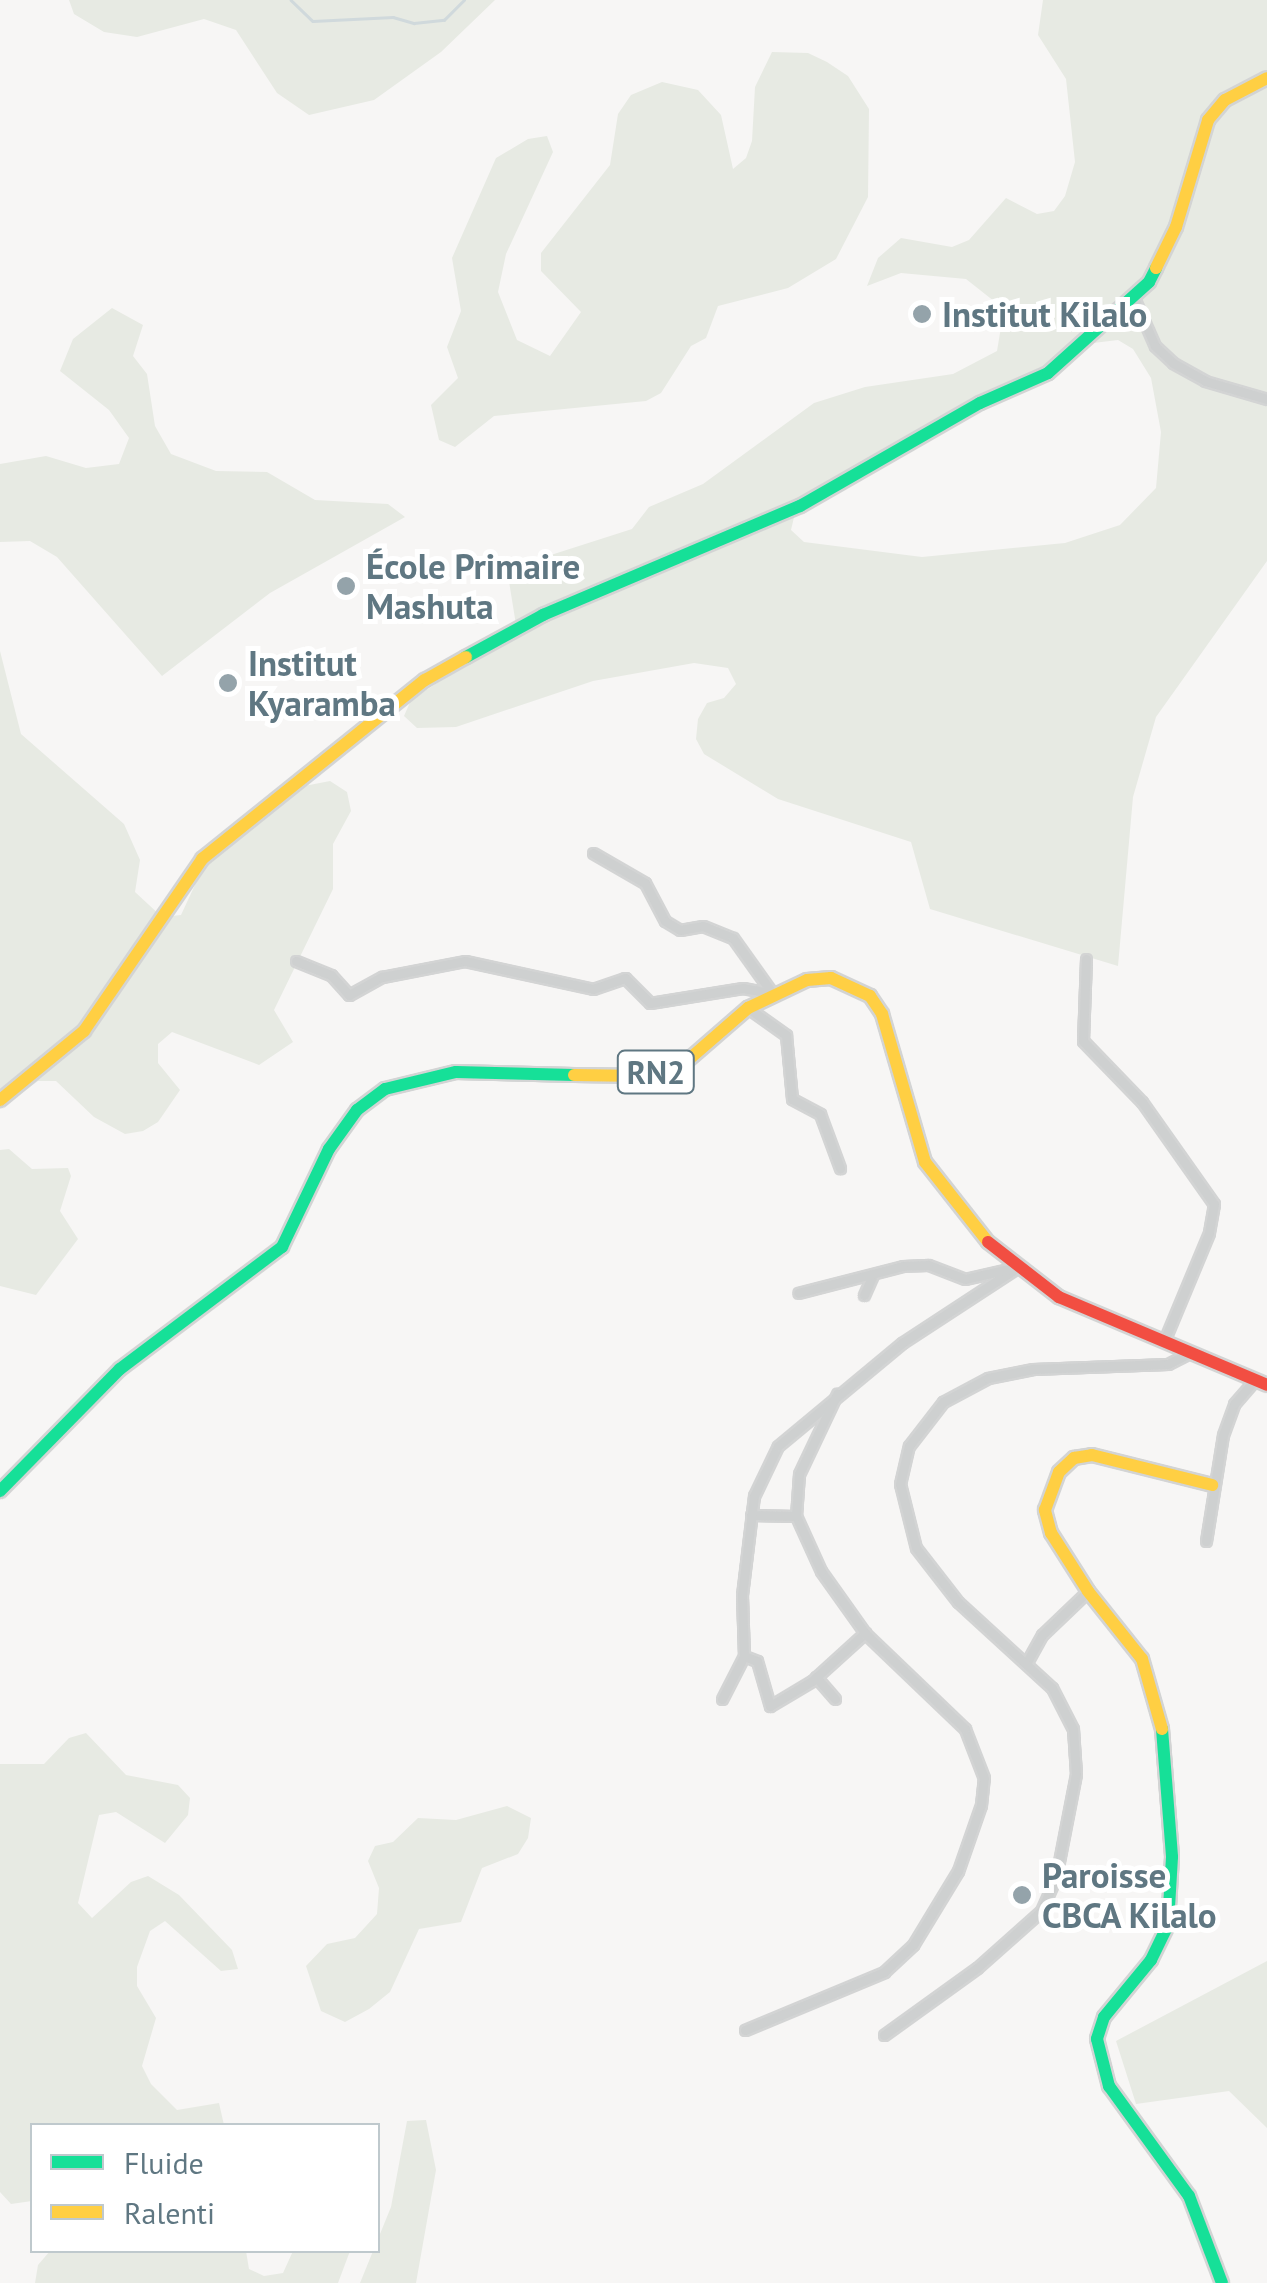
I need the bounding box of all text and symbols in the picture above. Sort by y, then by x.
place label: Institut Kilalo [942,293,1147,335]
marker: Institut Kilalo [911,303,933,325]
place label: École Primaire Mashuta [366,545,580,627]
marker: École Primaire Mashuta [335,575,357,597]
place label: Institut Kyaramba [248,642,396,724]
marker: Institut Kyaramba [217,672,239,694]
road number: RN2 [616,1045,696,1099]
place label: Paroisse CBCA Kilalo [1042,1854,1218,1936]
marker: Paroisse CBCA Kilalo [1011,1884,1033,1906]
legend [30,2123,380,2253]
text: Fluide [124,2143,204,2182]
text: Ralenti [124,2193,215,2232]

